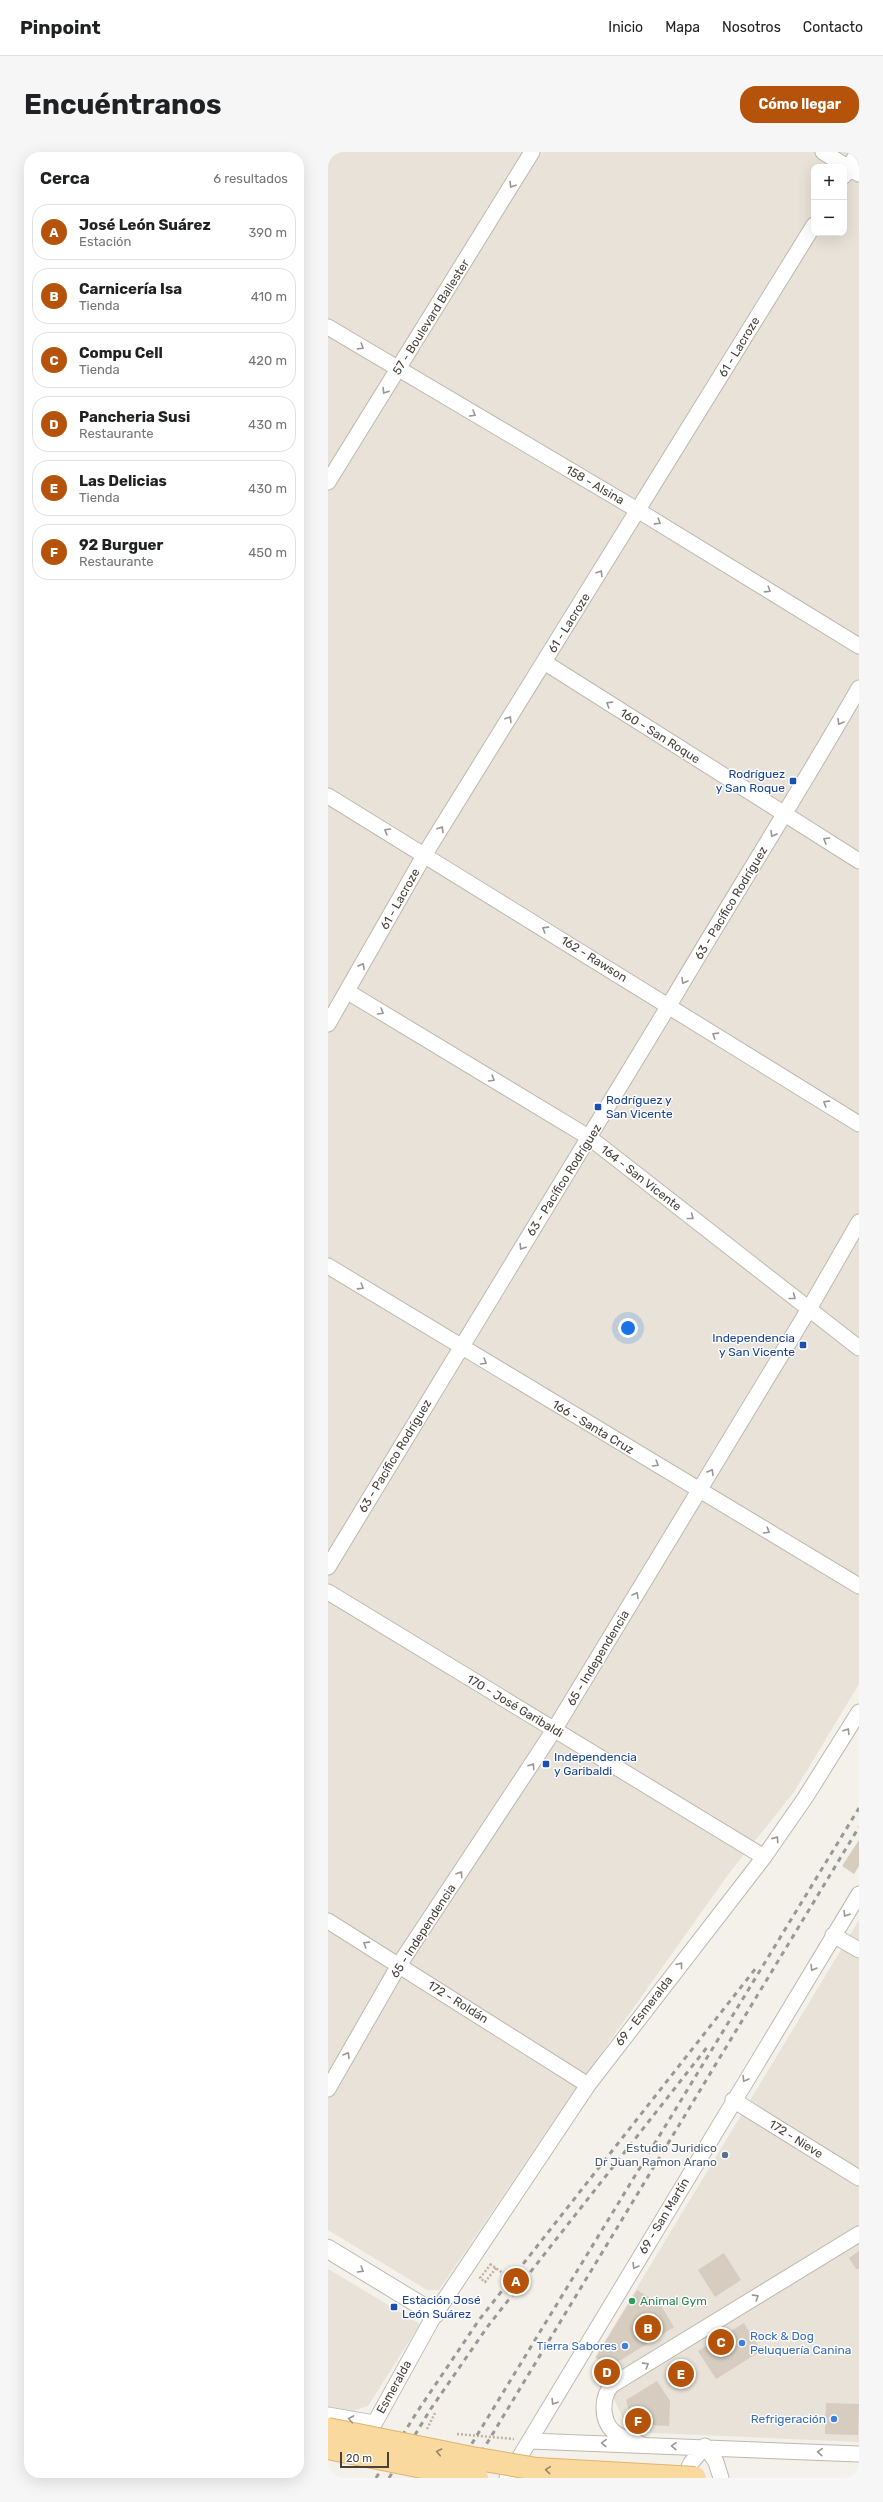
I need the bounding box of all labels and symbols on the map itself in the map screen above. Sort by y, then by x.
one-way arrow [509,181,516,188]
street label: 57 - Boulevard Ballester [390,256,472,377]
street label: 61 - Lacroze [716,314,763,380]
one-way arrow [357,343,364,350]
one-way arrow [383,387,390,394]
one-way arrow [469,409,476,416]
street label: 158 - Alsina [563,463,627,507]
one-way arrow [654,518,661,525]
one-way arrow [595,570,603,577]
one-way arrow [764,586,771,593]
street label: 61 - Lacroze [545,590,593,655]
one-way arrow [606,701,613,708]
street label: 160 - San Roque [617,706,703,766]
one-way arrow [504,716,512,723]
one-way arrow [837,718,844,725]
place label: Rodríguez y San Roque [716,767,785,795]
marker: Rodríguez y San Roque [788,776,798,786]
one-way arrow [436,826,443,833]
one-way arrow [384,829,391,836]
one-way arrow [771,830,778,837]
one-way arrow [823,838,830,845]
street label: 63 - Pacífico Rodríguez [692,844,770,962]
street label: 61 - Lacroze [377,866,423,932]
one-way arrow [543,927,550,934]
street label: 162 - Rawson [558,933,630,985]
one-way arrow [357,963,365,970]
one-way arrow [681,977,688,984]
one-way arrow [377,1007,384,1015]
one-way arrow [712,1032,719,1039]
one-way arrow [488,1075,495,1082]
place label: Rodríguez y San Vicente [606,1093,673,1121]
one-way arrow [823,1100,830,1108]
marker: Rodríguez y San Vicente [593,1102,603,1112]
street label: 63 - Pacífico Rodríguez [524,1121,604,1239]
street label: 164 - San Vicente [598,1142,684,1214]
one-way arrow [686,1212,693,1219]
one-way arrow [519,1243,527,1250]
one-way arrow [357,1282,364,1289]
one-way arrow [789,1292,796,1299]
your location [618,1318,638,1338]
place label: Independencia y San Vicente [712,1331,795,1359]
marker: Independencia y San Vicente [798,1340,808,1350]
one-way arrow [480,1357,487,1364]
street label: 63 - Pacífico Rodríguez [356,1397,434,1515]
street label: 166 - Santa Cruz [550,1397,636,1457]
one-way arrow [652,1460,659,1467]
one-way arrow [706,1469,714,1476]
one-way arrow [763,1527,770,1534]
one-way arrow [632,1592,639,1599]
street label: 65 - Independencia [564,1608,632,1708]
street label: 170 - José Garibaldi [464,1672,566,1740]
one-way arrow [843,1728,850,1735]
place label: Independencia y Garibaldi [554,1750,637,1778]
marker: Independencia y Garibaldi [541,1759,551,1769]
one-way arrow [527,1763,535,1770]
one-way arrow [771,1837,778,1844]
one-way arrow [455,1871,463,1878]
street label: 65 - Independencia [387,1882,459,1980]
one-way arrow [843,1910,851,1917]
one-way arrow [363,1942,370,1949]
one-way arrow [675,1962,683,1969]
one-way arrow [810,1964,818,1971]
street label: 69 - Esmeralda [612,1973,676,2049]
street label: 172 - Roldán [425,1978,491,2026]
one-way arrow [343,2052,350,2059]
one-way arrow [743,2075,750,2082]
street label: 172 - Nieve [766,2117,826,2161]
place label: Estudio Juridico Dr Juan Ramon Arano [595,2141,717,2169]
marker: Estudio Juridico Dr Juan Ramon Arano [720,2150,730,2160]
street label: 69 - San Martín [636,2176,692,2256]
one-way arrow [632,2262,640,2269]
one-way arrow [357,2265,364,2272]
pin: A [503,2266,529,2296]
place label: Estación José León Suárez [402,2293,481,2321]
place label: Animal Gym [640,2294,707,2308]
one-way arrow [752,2294,759,2301]
marker: Animal Gym [627,2296,637,2306]
marker: Estación José León Suárez [389,2302,399,2312]
pin: B [635,2313,661,2343]
pin: C [708,2327,734,2357]
place label: Rock & Dog Peluquería Canina [750,2329,851,2357]
marker: Rock & Dog Peluquería Canina [737,2338,747,2348]
place label: Tierra Sabores [536,2339,617,2353]
marker: Tierra Sabores [620,2341,630,2351]
pin: D [594,2357,620,2387]
street label: Esmeralda [374,2358,414,2416]
pin: E [668,2359,694,2389]
one-way arrow [642,2362,649,2369]
one-way arrow [551,2398,558,2405]
pin: F [625,2406,651,2436]
place label: Refrigeración [751,2412,826,2426]
marker: Refrigeración [829,2414,839,2424]
one-way arrow [348,2415,354,2424]
one-way arrow [601,2439,607,2447]
one-way arrow [671,2441,677,2450]
one-way arrow [436,2448,443,2456]
one-way arrow [817,2448,823,2456]
scale bar [340,2450,389,2469]
one-way arrow [545,2465,551,2474]

